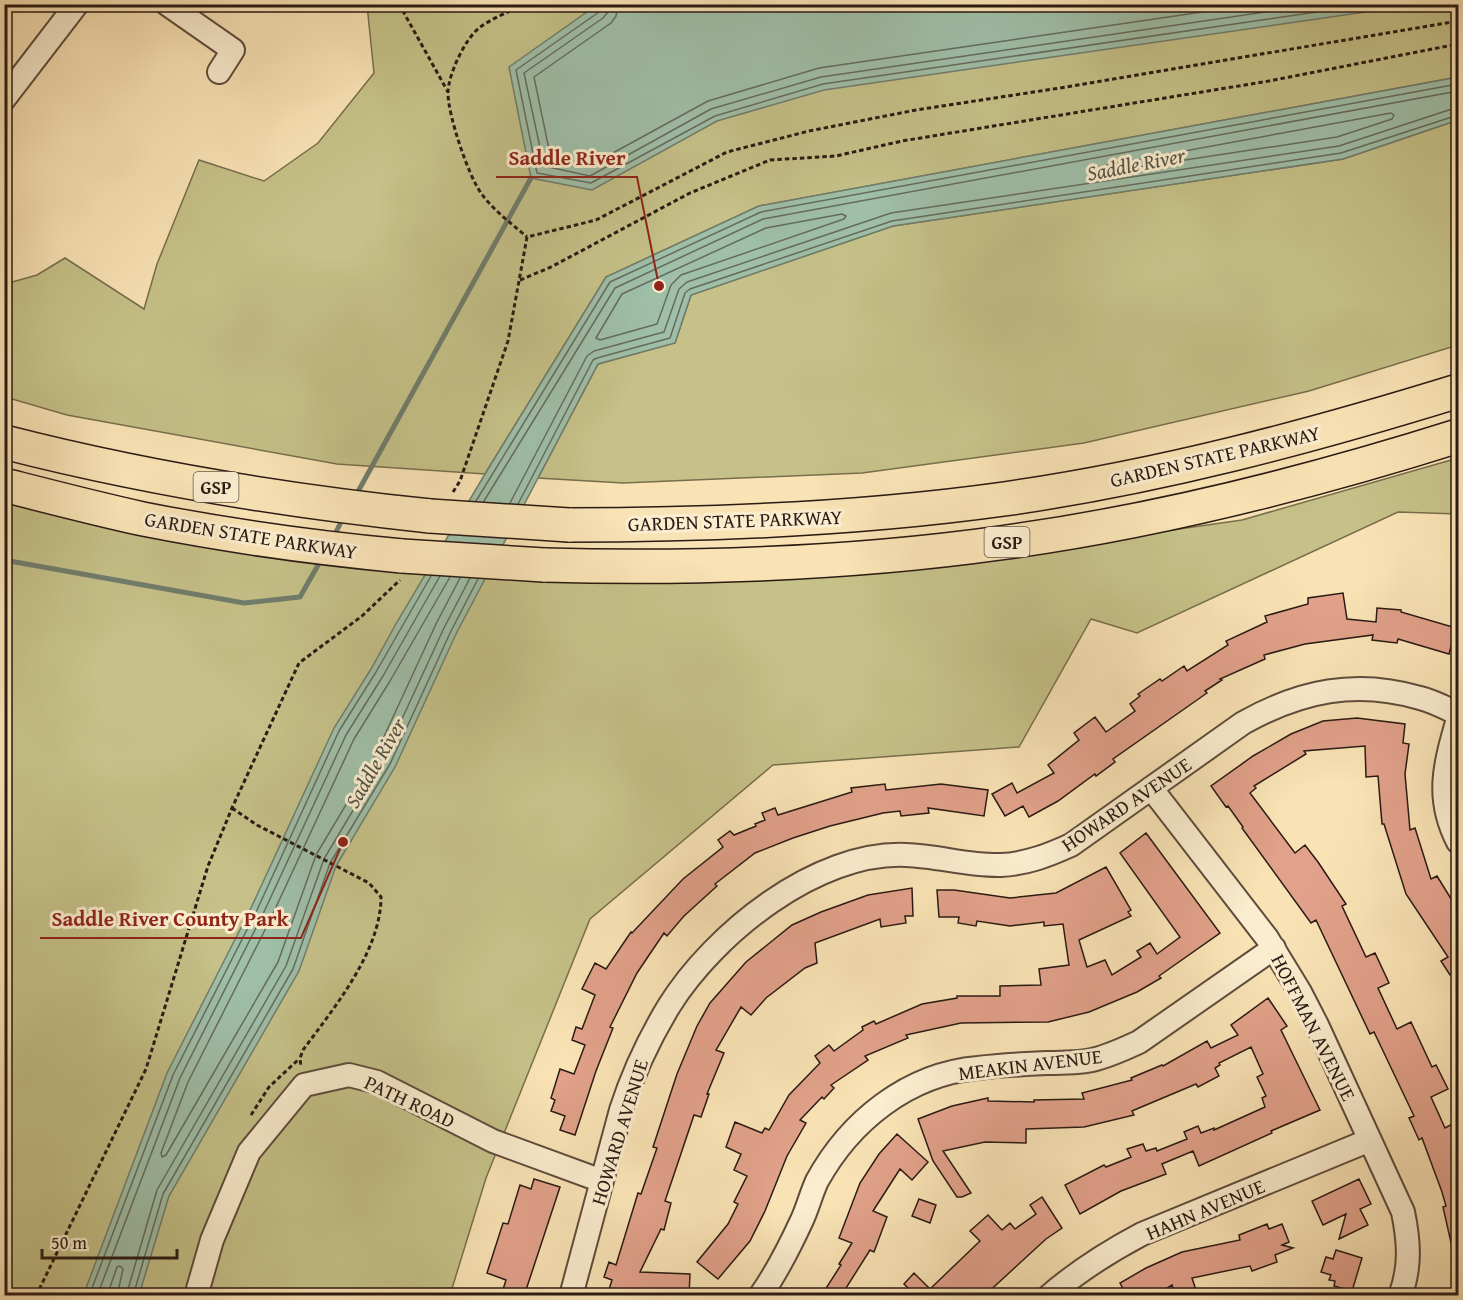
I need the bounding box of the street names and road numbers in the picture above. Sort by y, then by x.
street label: GARDEN STATE PARKWAY [1107,418,1323,494]
road number: GSP [194,472,238,502]
street label: GARDEN STATE PARKWAY [627,502,843,538]
street label: GARDEN STATE PARKWAY [143,504,359,566]
road number: GSP [984,527,1030,557]
street label: HOWARD AVENUE [1055,750,1197,858]
street label: HOFFMAN AVENUE [1265,949,1363,1105]
street label: MEAKIN AVENUE [957,1041,1103,1087]
street label: HOWARD AVENUE [583,1055,655,1209]
street label: PATH ROAD [360,1067,460,1135]
street label: HAHN AVENUE [1141,1171,1269,1247]

